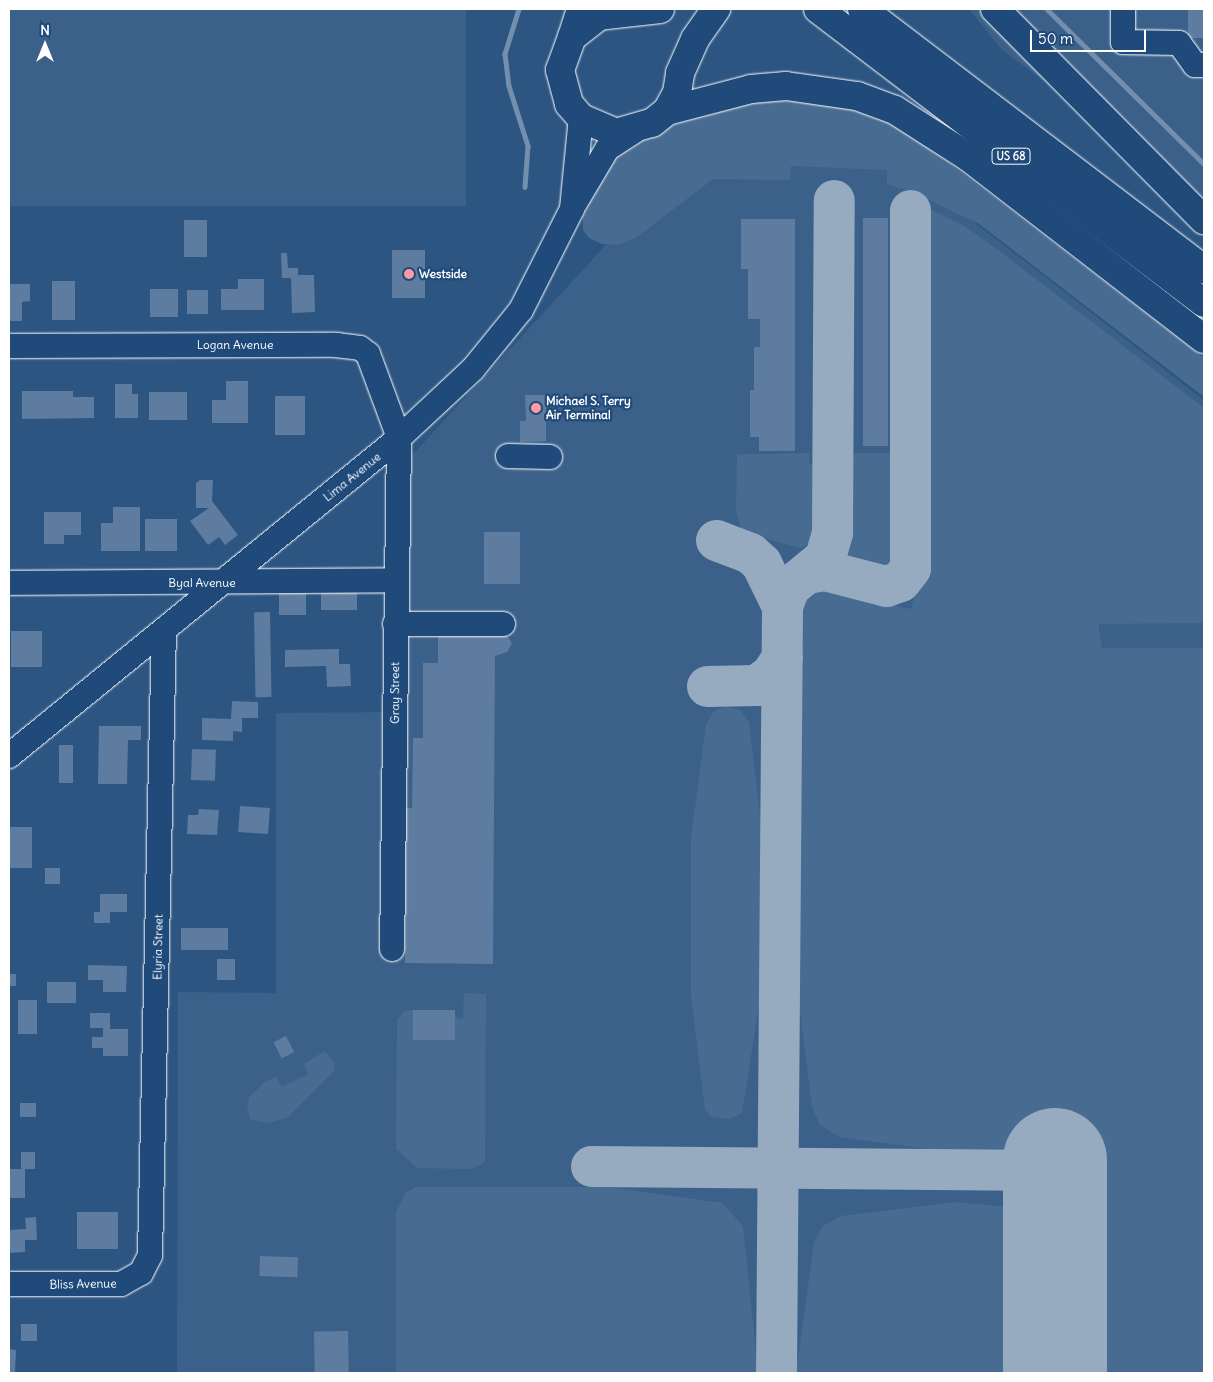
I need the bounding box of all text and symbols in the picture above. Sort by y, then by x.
north arrow [20,20,70,70]
scale bar [1033,20,1149,52]
text: N [40,21,50,39]
text: 50 m [1038,29,1073,48]
road number: US 68 [991,148,1031,164]
place label: Westside [419,267,467,281]
marker: Westside [403,268,415,280]
street label: Logan Avenue [197,338,273,352]
place label: Michael S. Terry Air Terminal [546,394,631,422]
marker: Michael S. Terry Air Terminal [530,402,542,414]
street label: Lima Avenue [320,449,384,505]
street label: Byal Avenue [168,576,236,590]
street label: Gray Street [388,662,402,724]
street label: Elyria Street [150,914,166,980]
street label: Bliss Avenue [49,1276,117,1292]

